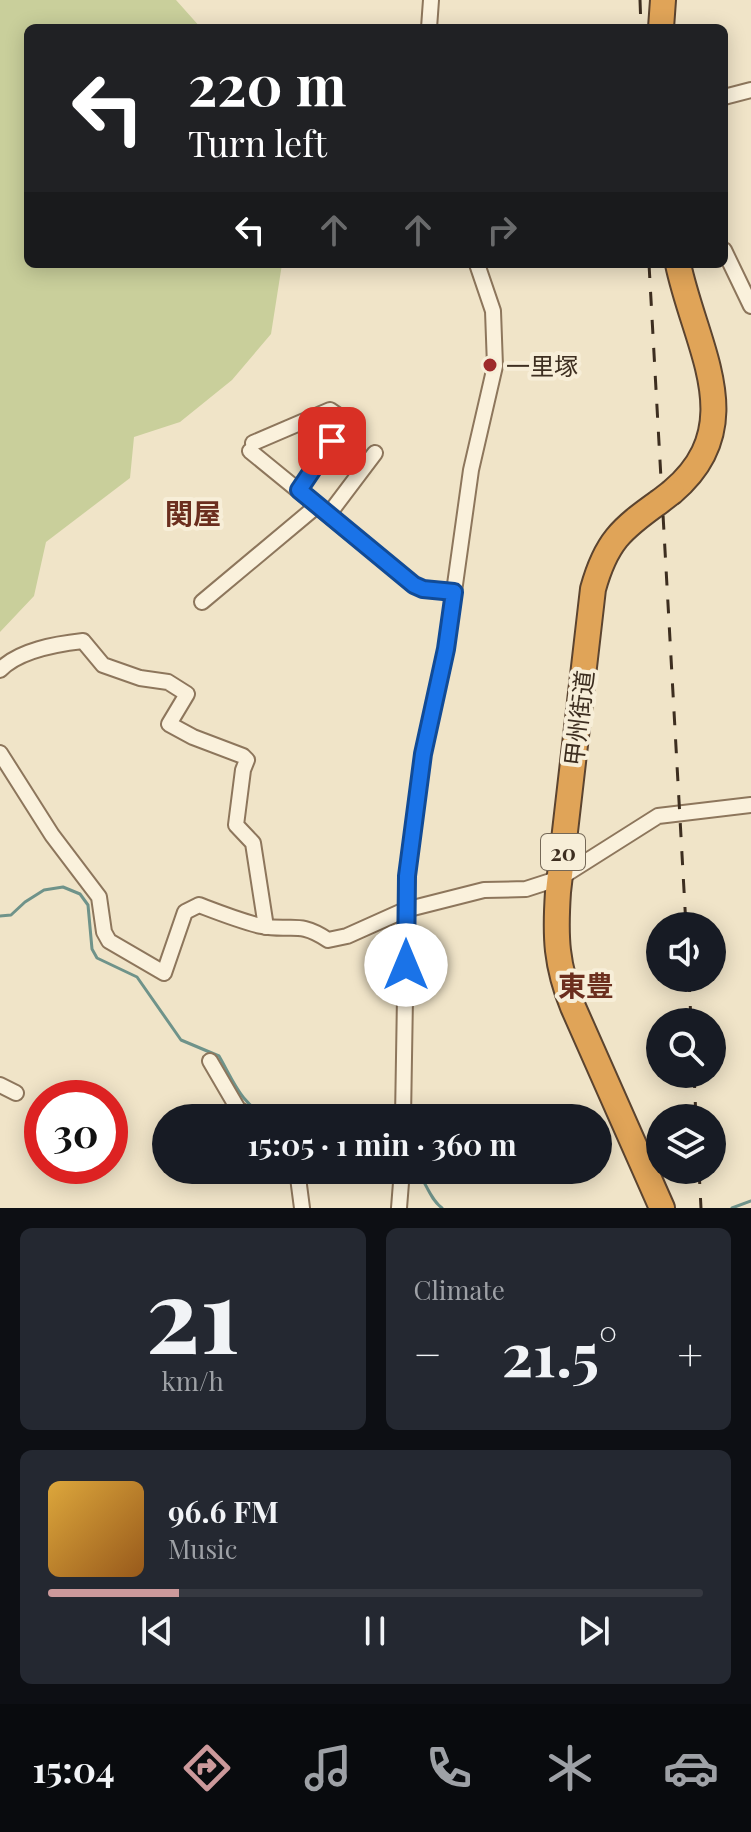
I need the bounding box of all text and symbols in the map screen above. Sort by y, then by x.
text: 220 m [188,46,346,121]
icon: left [56,56,160,160]
text: Turn left [188,118,327,166]
icon: left [228,208,272,252]
icon: ahead [312,208,356,252]
icon: ahead [396,208,440,252]
icon: right [480,208,524,252]
place label: 一里塚 [506,349,578,381]
marker: 一里塚 [481,356,499,374]
pin [298,407,366,475]
icon: arrive [310,419,354,463]
district label: 関屋 [165,494,221,531]
street label: 甲州街道 [556,668,600,768]
road number: 20 [541,834,585,870]
map controls [646,912,726,1184]
button: sound [646,912,726,992]
position arrow [364,923,448,1007]
district label: 東豊 [558,966,614,1003]
button: search [646,1008,726,1088]
speed limit sign: 30 [24,1080,128,1184]
button: layers [646,1104,726,1184]
text: 15:05 · 1 min · 360 m [247,1124,517,1164]
text: 21 [146,1241,240,1380]
text: Climate [414,1272,505,1307]
text: 21.5° [502,1312,617,1392]
text: − [414,1323,442,1382]
text: + [677,1323,703,1382]
text: km/h [162,1363,224,1398]
text: 96.6 FM [168,1491,279,1531]
text: Music [168,1531,237,1566]
icon: previous [135,1609,179,1653]
icon: pause [353,1609,397,1653]
icon: next [572,1609,616,1653]
icon: directions [179,1740,235,1796]
icon: music [300,1740,356,1796]
icon: phone [421,1740,477,1796]
icon: climate [542,1740,598,1796]
icon: car [663,1740,719,1796]
text: 15:04 [32,1744,115,1792]

